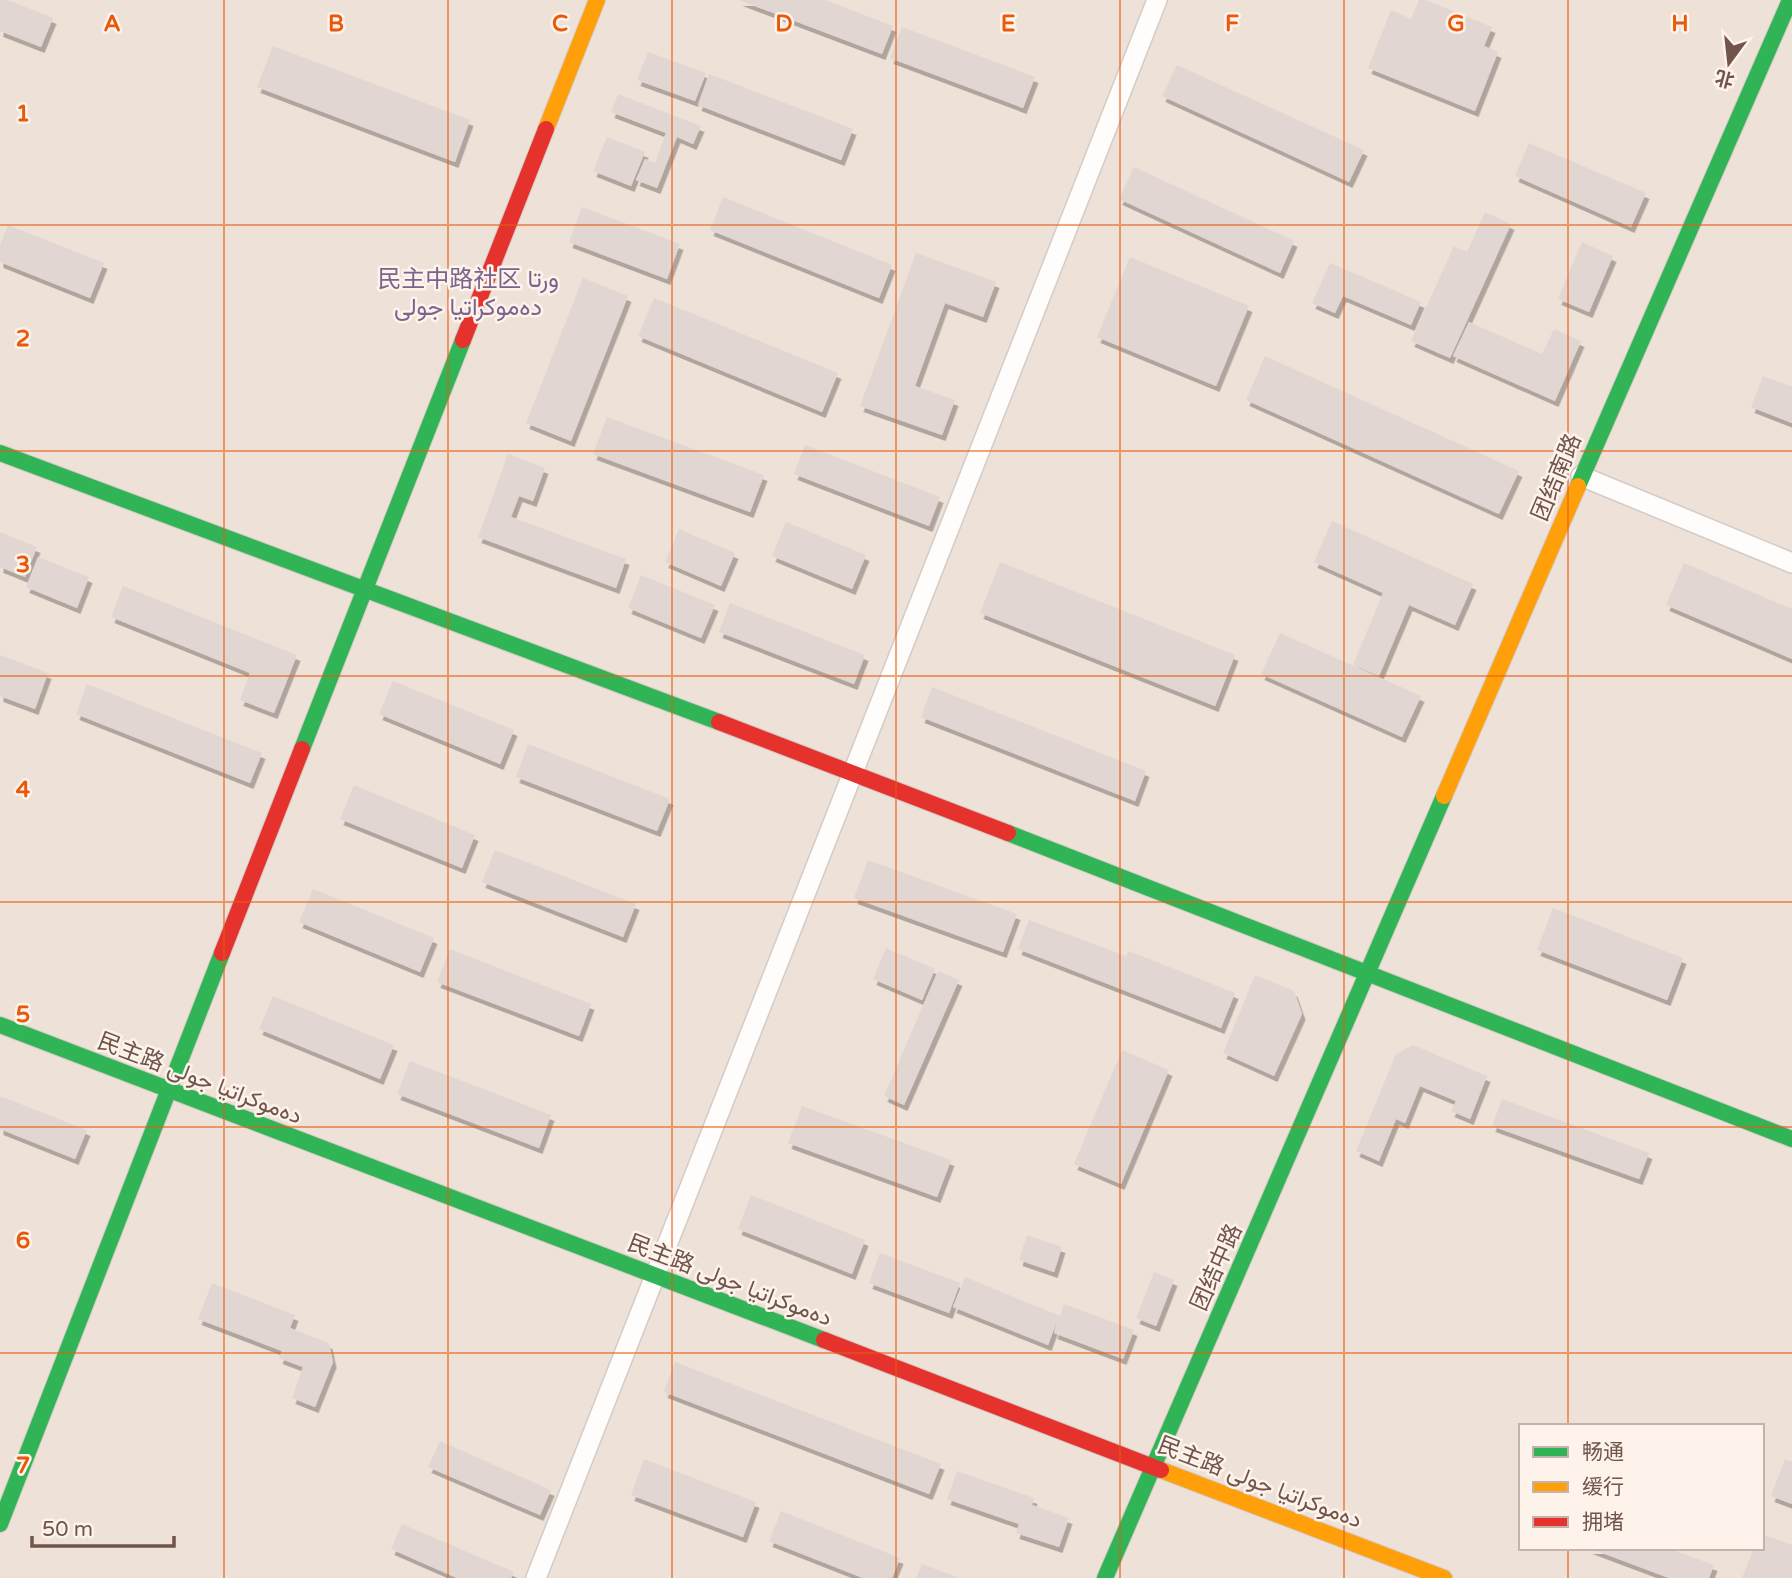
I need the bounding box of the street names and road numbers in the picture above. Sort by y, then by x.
street label: 团结南路 [1526,430,1588,525]
street label: 民主路 دەموكراتيا جولى [93,1027,306,1131]
street label: 团结中路 [1185,1220,1248,1315]
street label: 民主路 دەموكراتيا جولى [623,1229,836,1333]
street label: 民主路 دەموكراتيا جولى [1153,1431,1366,1535]

